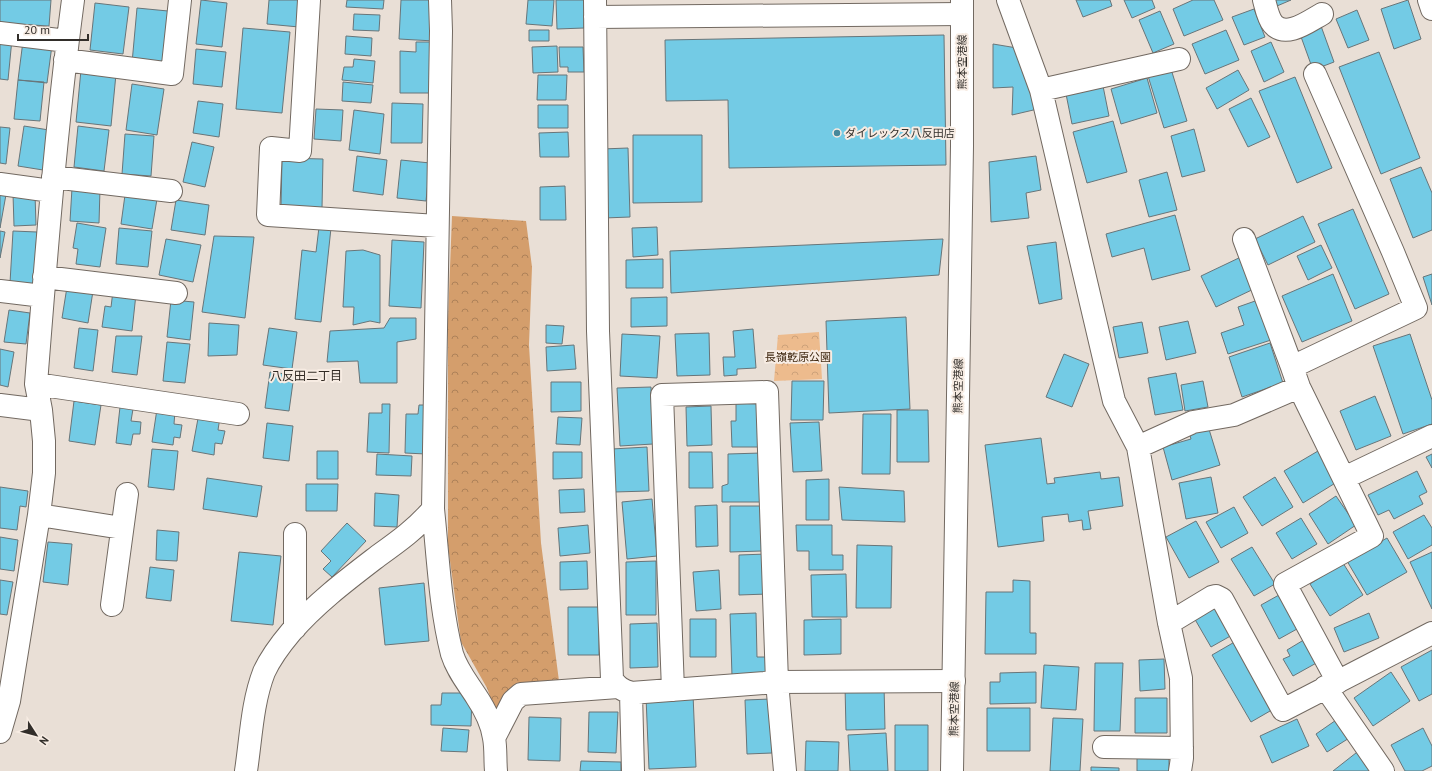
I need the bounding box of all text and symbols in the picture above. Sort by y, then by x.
scale bar [18,16,88,42]
text: 20 m [24,22,50,37]
street label: 熊本空港線 [955,35,969,90]
place label: ダイレックス八反田店 [845,126,955,140]
marker: ダイレックス八反田店 [832,128,842,138]
park label: 長嶺乾原公園 [765,350,831,364]
street label: 熊本空港線 [951,358,965,414]
district label: 八反田二丁目 [270,368,342,383]
street label: 熊本空港線 [947,681,961,737]
north arrow [16,715,56,755]
text: N [36,734,52,748]

